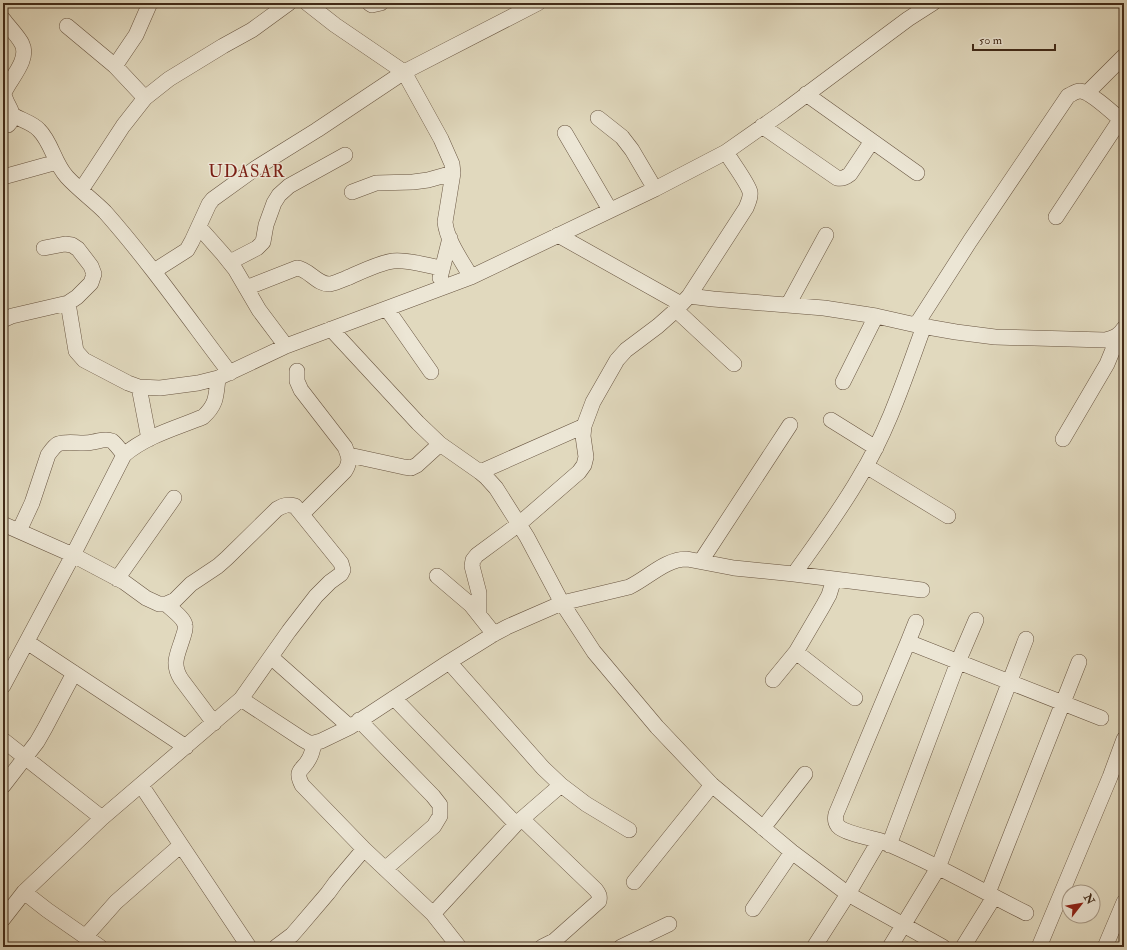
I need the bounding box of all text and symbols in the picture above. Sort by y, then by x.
scale bar [973,26,1055,52]
text: 50 m [979,33,1003,48]
district label: UDASAR [208,161,286,182]
north arrow [1061,884,1101,924]
text: N [1081,891,1098,908]

